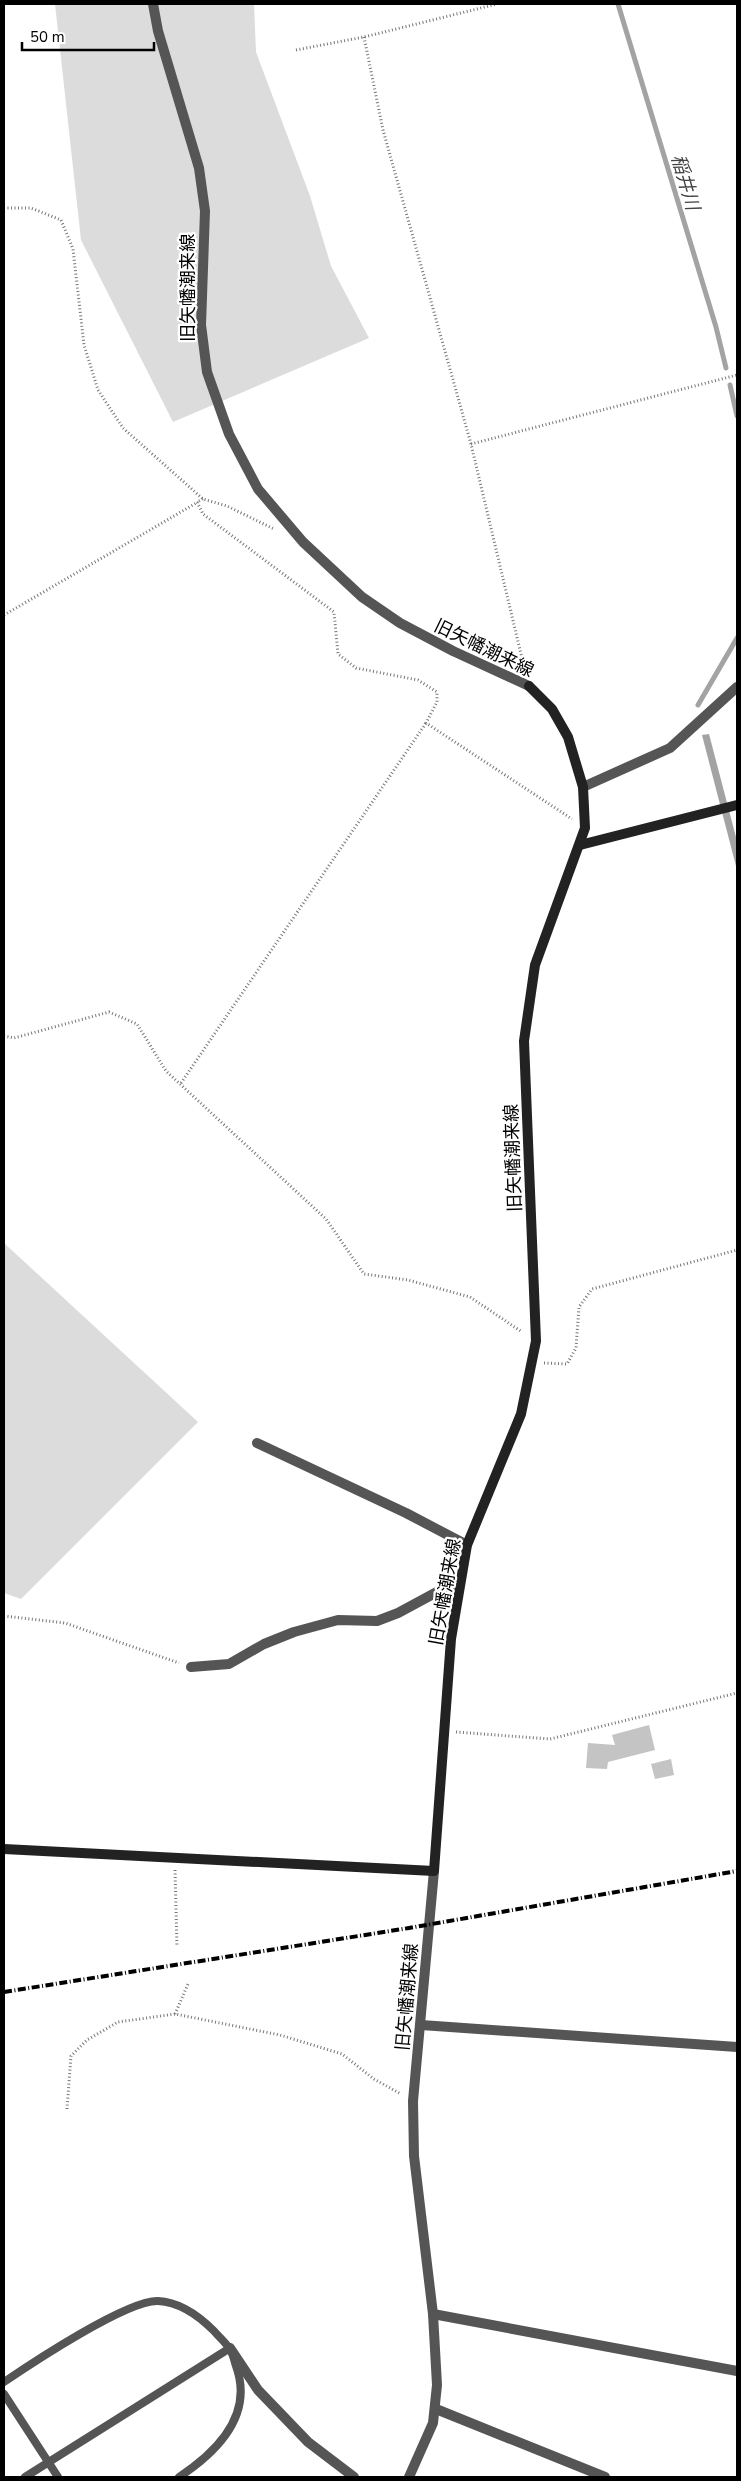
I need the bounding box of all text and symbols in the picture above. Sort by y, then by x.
scale bar [22,20,155,52]
text: 50 m [30,27,65,47]
water label: 稲井川 [665,151,706,215]
street label: 旧矢幡潮来線 [176,234,200,342]
street label: 旧矢幡潮来線 [430,614,538,682]
street label: 旧矢幡潮来線 [499,1104,527,1212]
street label: 旧矢幡潮来線 [424,1537,466,1647]
street label: 旧矢幡潮来線 [390,1942,424,2052]

